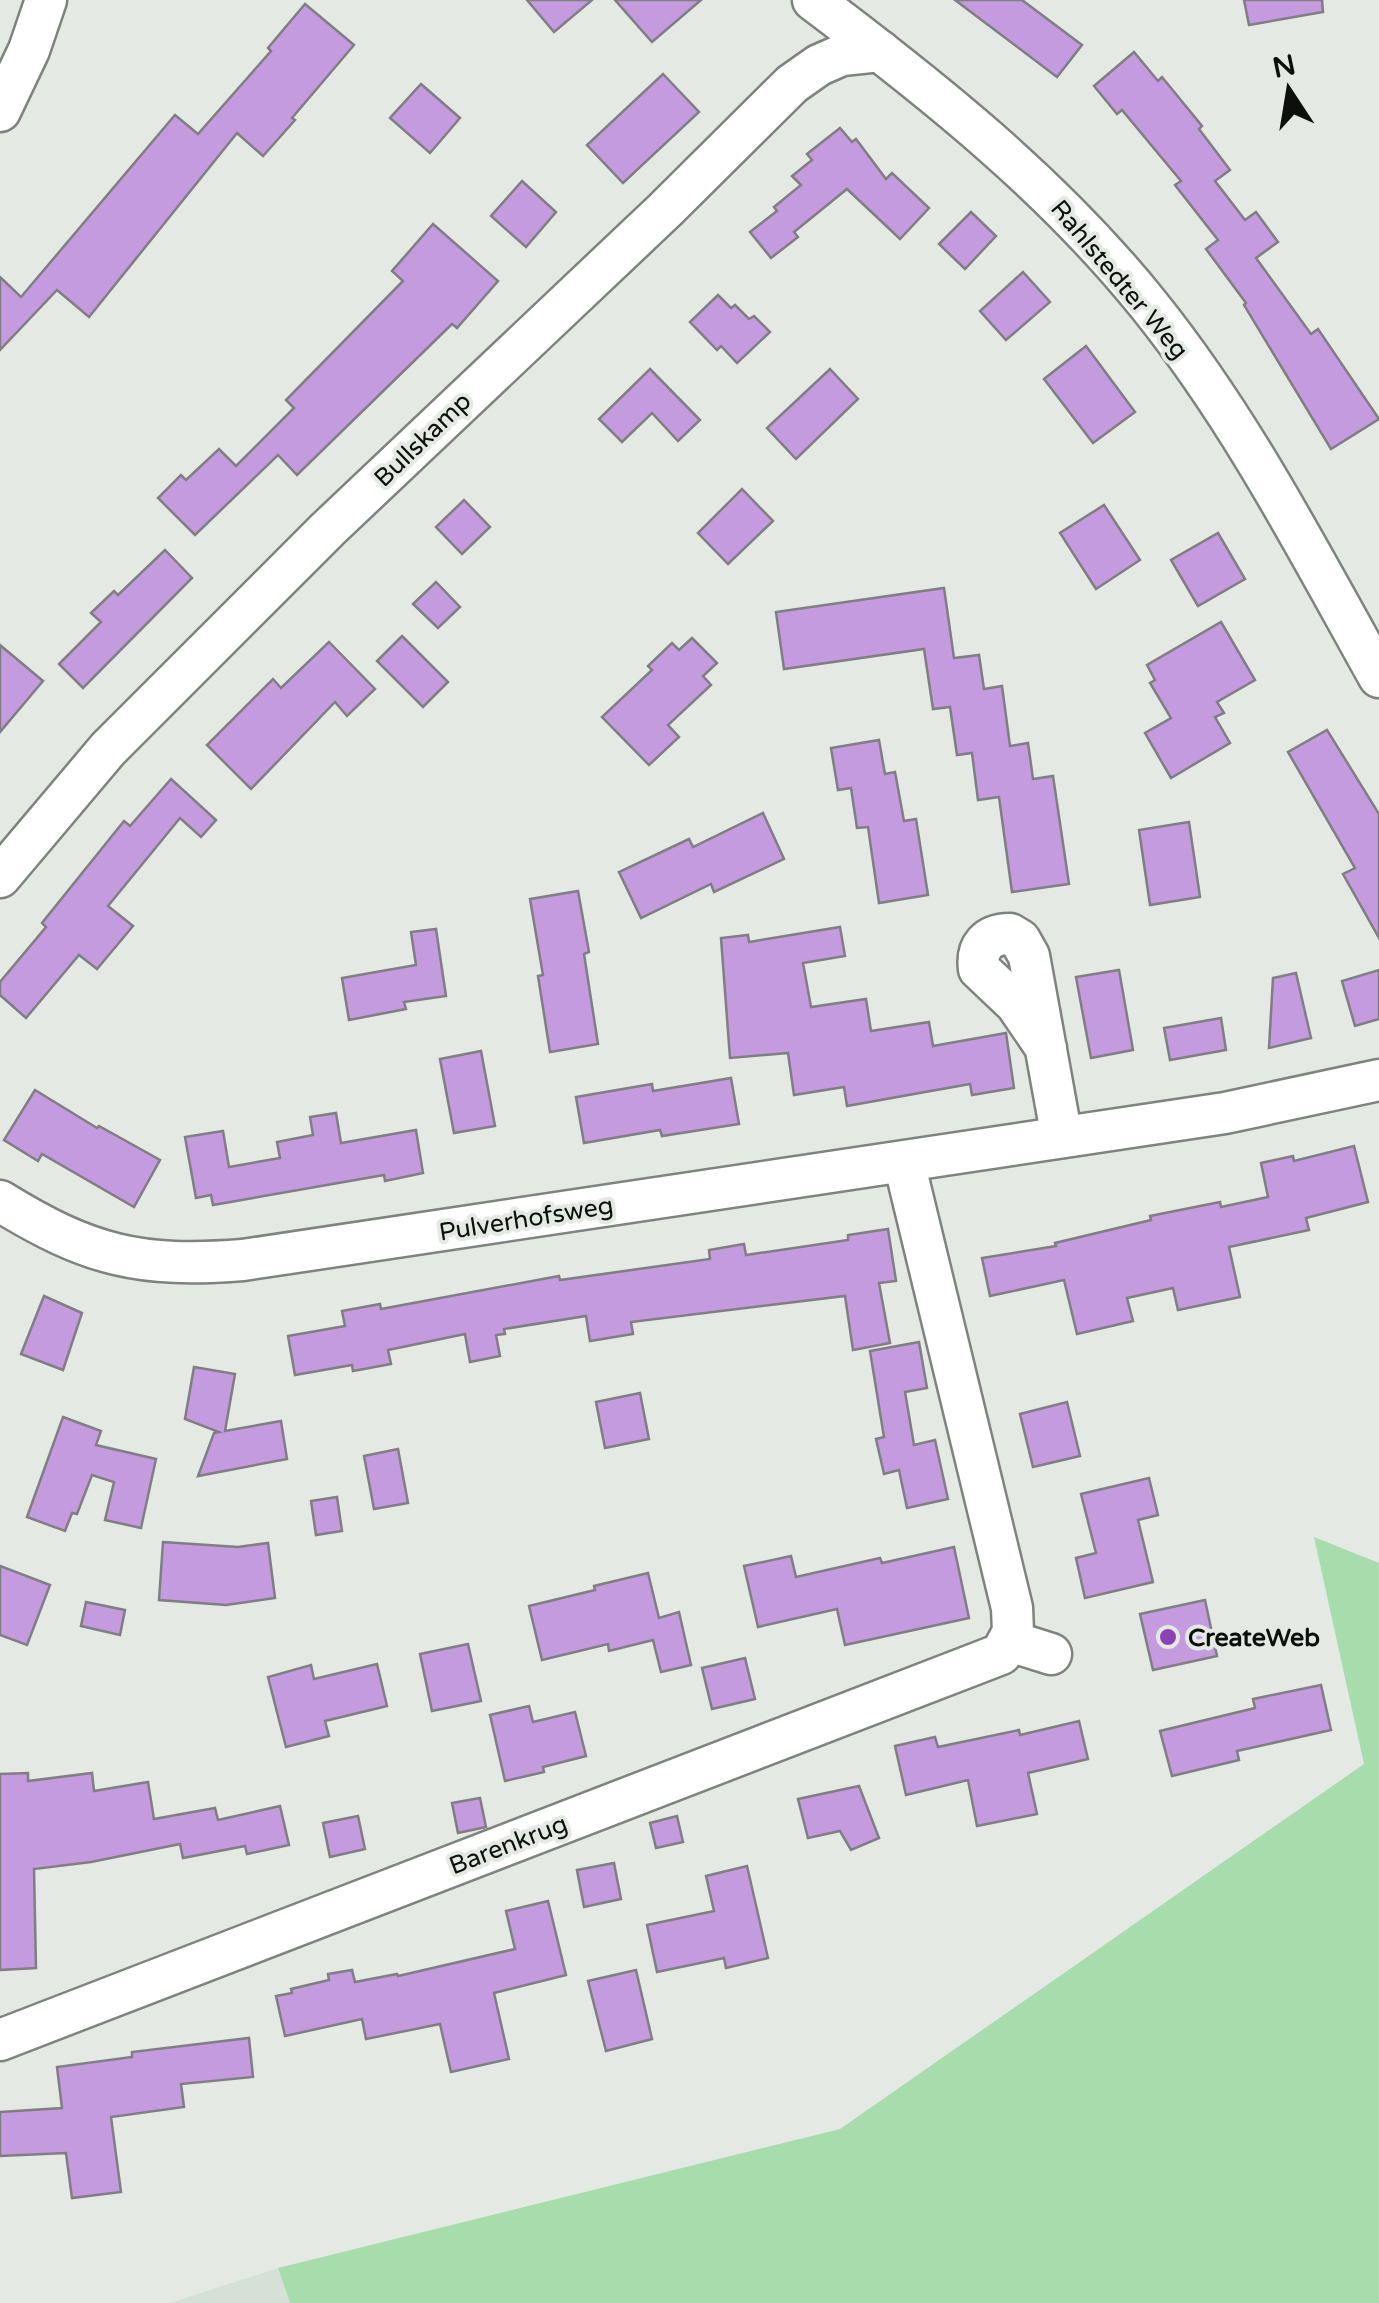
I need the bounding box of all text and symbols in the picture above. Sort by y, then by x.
north arrow [1239,40,1339,140]
text: N [1269,48,1299,85]
street label: Rahlstedter Weg [1044,194,1194,365]
street label: Bullskamp [368,386,477,493]
street label: Pulverhofsweg [437,1190,616,1248]
place label: CreateWeb [1188,1623,1320,1653]
marker: CreateWeb [1157,1626,1179,1648]
street label: Barenkrug [445,1809,572,1881]

